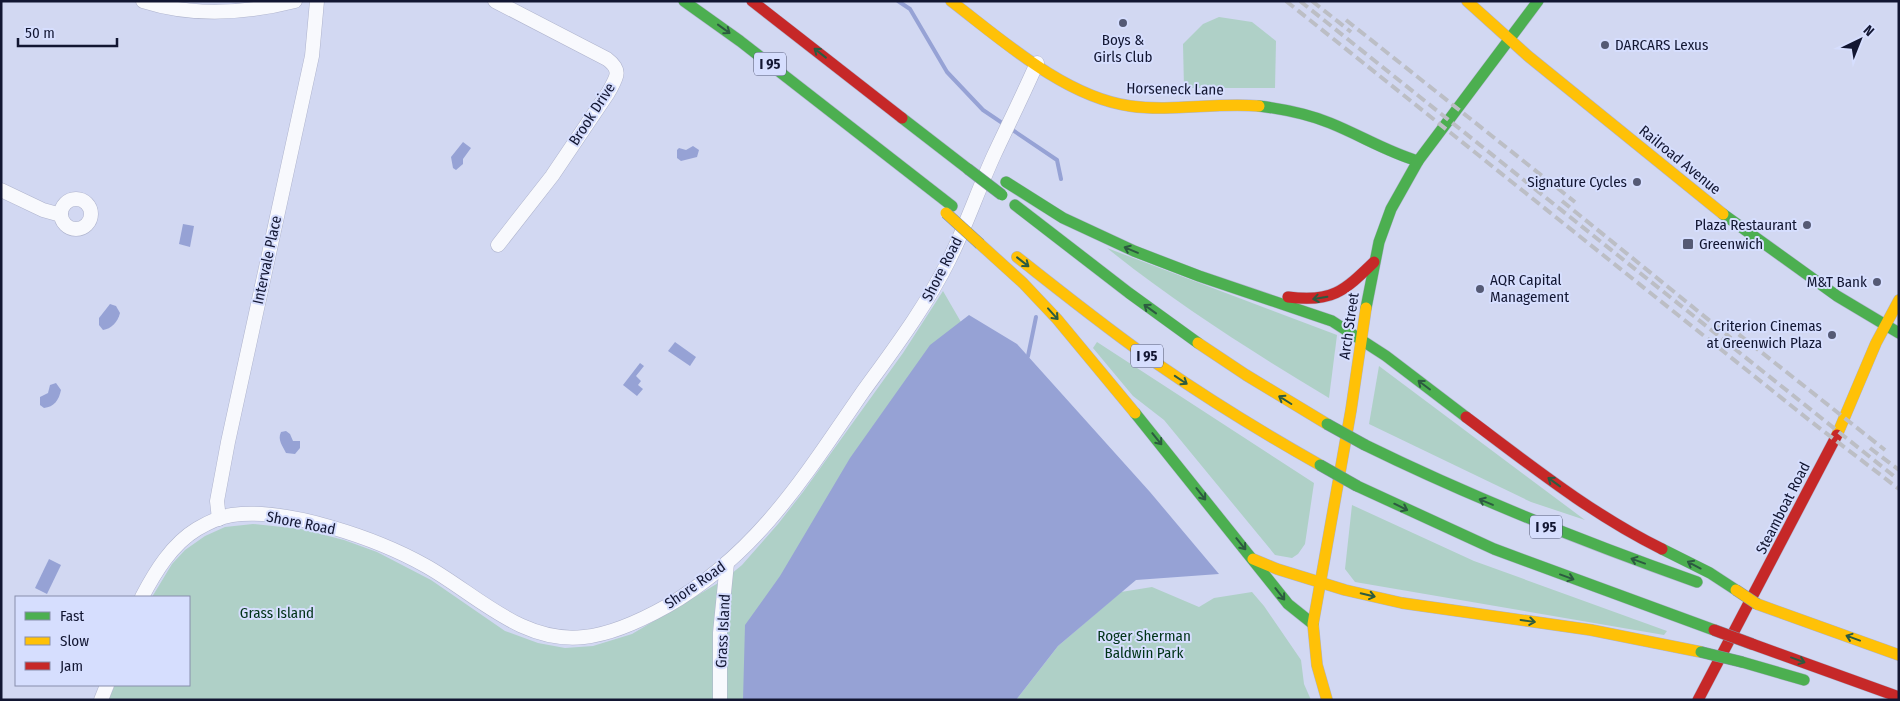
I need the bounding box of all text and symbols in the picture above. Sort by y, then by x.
scale bar [18,15,116,47]
north arrow [1835,15,1885,65]
marker: Boys & Girls Club [1117,17,1129,29]
text: N [1860,22,1877,40]
text: 50 m [25,24,55,42]
one-way arrow [717,24,730,35]
place label: Boys & Girls Club [1094,31,1152,66]
place label: DARCARS Lexus [1615,36,1708,54]
marker: DARCARS Lexus [1599,39,1611,51]
one-way arrow [813,48,826,59]
road number: I 95 [754,52,786,76]
street label: Brook Drive [565,79,619,149]
street label: Horseneck Lane [1126,79,1224,99]
street label: Railroad Avenue [1636,122,1724,198]
place label: Signature Cycles [1527,173,1627,191]
marker: Signature Cycles [1631,176,1643,188]
street label: Intervale Place [249,214,285,306]
place label: Plaza Restaurant [1695,216,1797,234]
marker: Plaza Restaurant [1801,219,1813,231]
street label: Shore Road [918,234,966,304]
place label: Greenwich [1699,235,1763,253]
marker: Greenwich [1681,237,1695,251]
one-way arrow [1124,245,1139,255]
one-way arrow [1016,256,1029,267]
place label: AQR Capital Management [1490,271,1569,306]
place label: M&T Bank [1807,273,1867,291]
marker: M&T Bank [1871,276,1883,288]
marker: AQR Capital Management [1474,283,1486,295]
street label: Arch Street [1335,291,1363,361]
one-way arrow [1313,294,1329,304]
one-way arrow [1144,304,1157,315]
one-way arrow [1047,308,1059,321]
place label: Criterion Cinemas at Greenwich Plaza [1707,317,1822,352]
marker: Criterion Cinemas at Greenwich Plaza [1826,329,1838,341]
road number: I 95 [1131,344,1163,368]
one-way arrow [1174,375,1188,385]
one-way arrow [1418,379,1431,390]
one-way arrow [1279,395,1293,405]
one-way arrow [1151,432,1162,445]
street label: Steamboat Road [1752,459,1814,557]
one-way arrow [1547,477,1561,487]
one-way arrow [1195,487,1206,500]
one-way arrow [1479,497,1494,507]
one-way arrow [1393,503,1408,512]
street label: Shore Road [265,507,337,539]
road number: I 95 [1530,516,1562,538]
one-way arrow [1235,537,1246,550]
one-way arrow [1630,556,1646,565]
street label: Shore Road [661,558,729,612]
one-way arrow [1687,559,1701,569]
one-way arrow [1559,573,1574,582]
one-way arrow [1275,587,1285,601]
one-way arrow [1359,591,1375,600]
street label: Grass Island [712,593,734,669]
legend [15,596,190,686]
park label: Grass Island [240,604,314,622]
text: Fast [60,607,84,625]
one-way arrow [1520,617,1536,627]
park label: Roger Sherman Baldwin Park [1097,627,1191,662]
text: Slow [60,632,89,650]
one-way arrow [1846,633,1861,642]
one-way arrow [1790,656,1806,666]
text: Jam [60,657,83,675]

